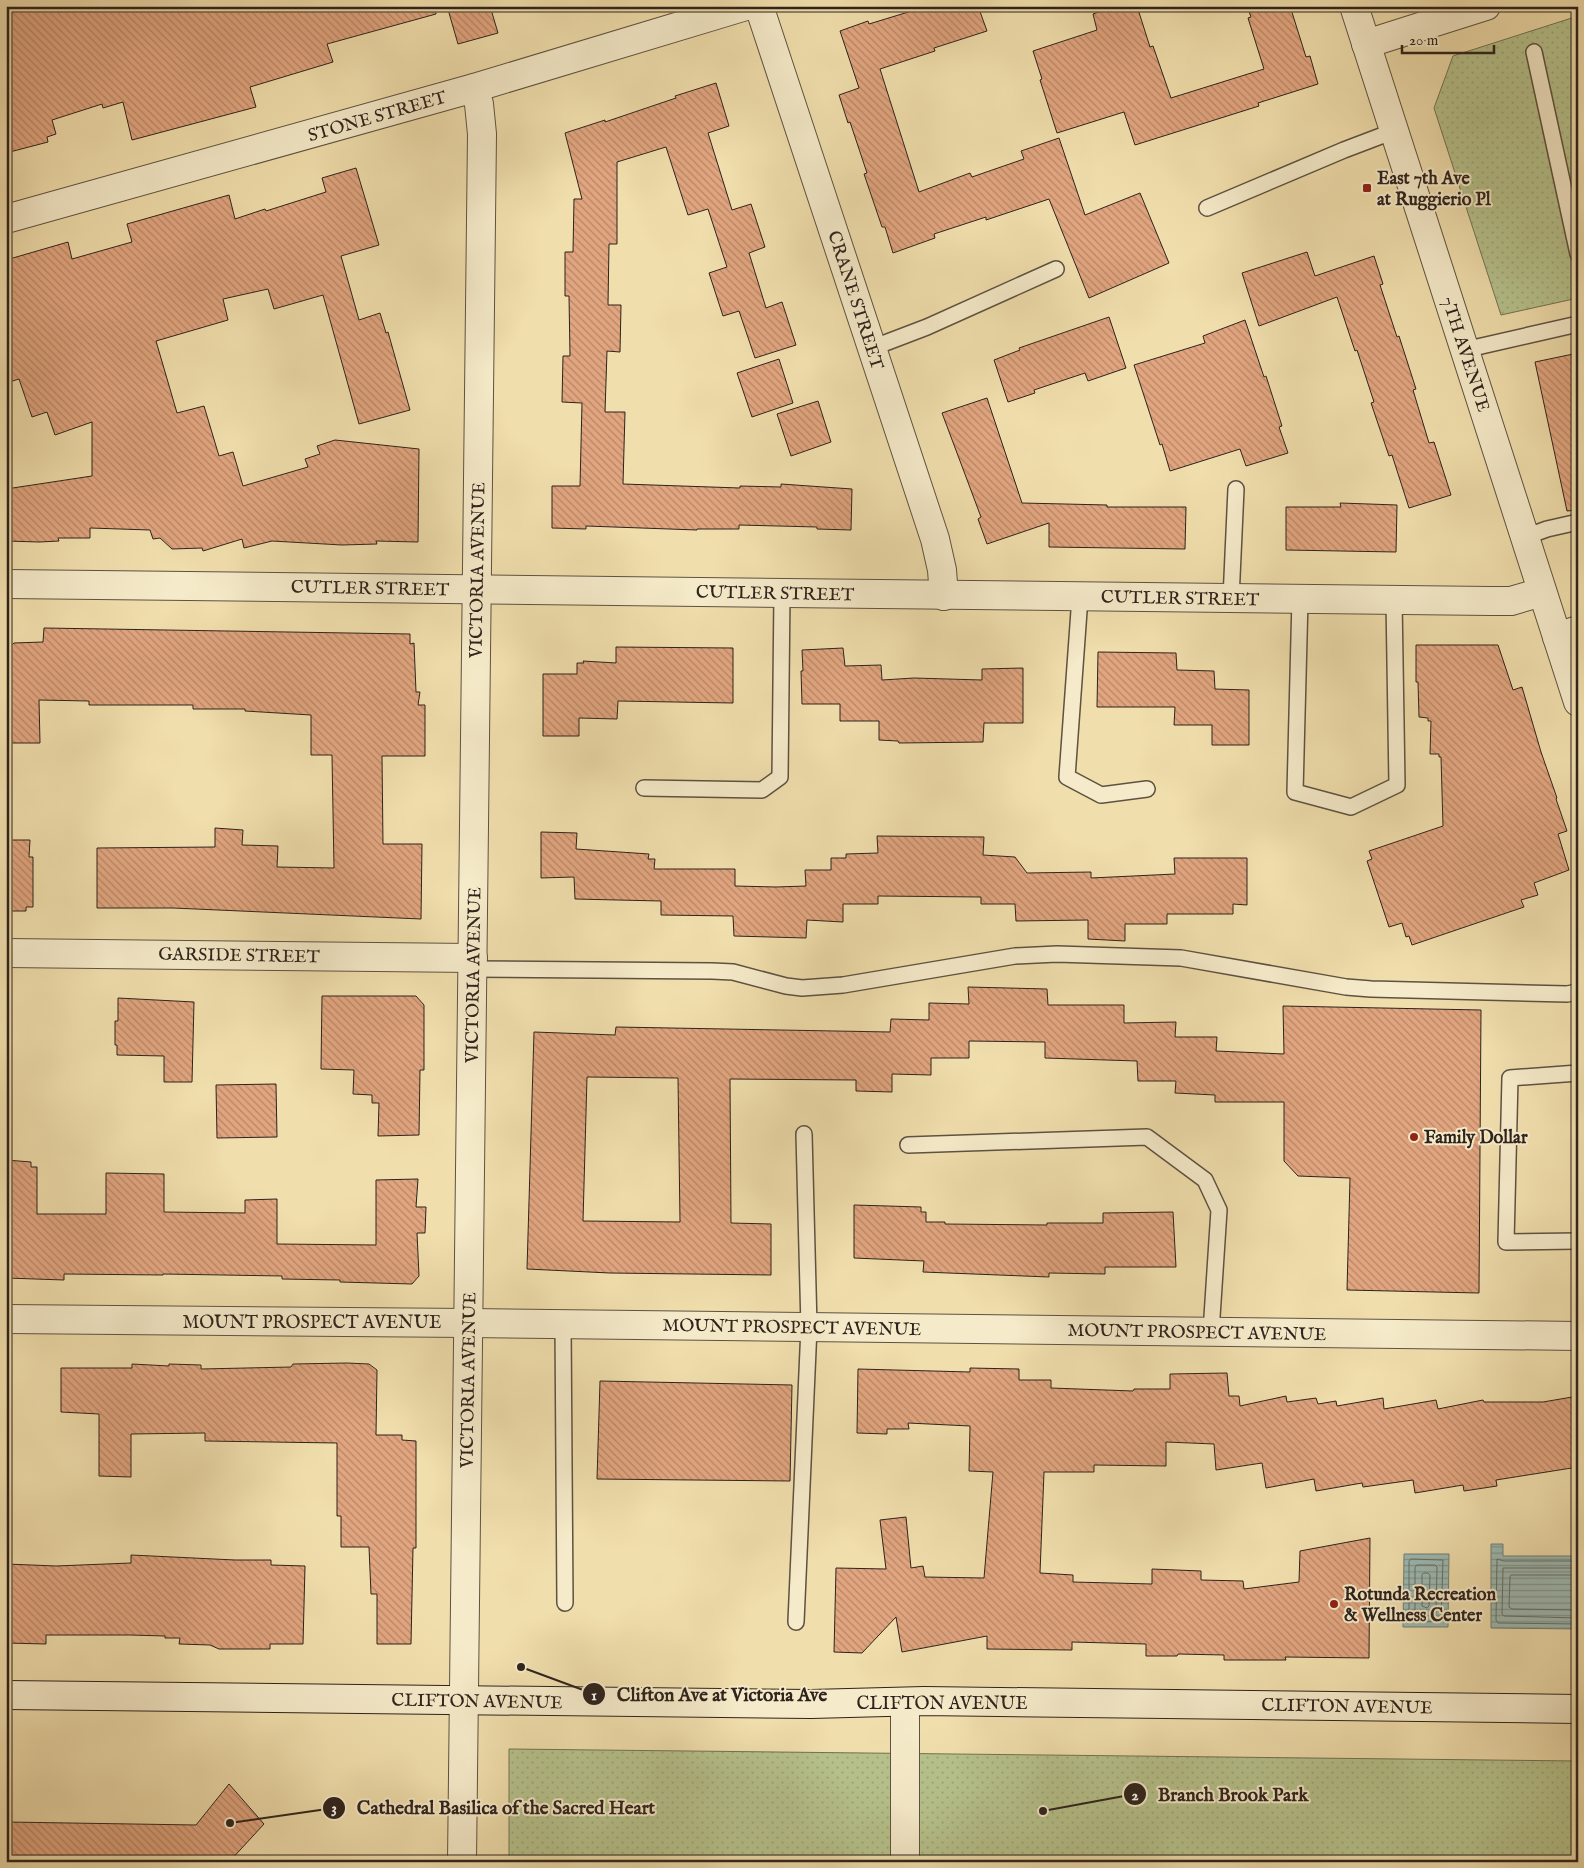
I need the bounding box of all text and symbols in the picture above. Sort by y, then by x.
scale bar [1402,22,1494,54]
text: 20 m [1409,31,1439,50]
street label: STONE STREET [306,87,449,148]
place label: East 7th Ave at Ruggierio Pl [1377,168,1492,212]
marker: East 7th Ave at Ruggierio Pl [1361,182,1373,194]
street label: CRANE STREET [821,228,888,373]
street label: 7TH AVENUE [1435,294,1494,415]
street label: VICTORIA AVENUE [465,482,492,659]
street label: CUTLER STREET [291,577,449,602]
street label: CUTLER STREET [696,582,854,607]
street label: CUTLER STREET [1101,587,1259,612]
street label: VICTORIA AVENUE [461,887,488,1064]
street label: GARSIDE STREET [158,944,320,969]
place label: Family Dollar [1424,1127,1528,1150]
marker: Family Dollar [1408,1131,1420,1143]
street label: VICTORIA AVENUE [456,1292,483,1469]
street label: MOUNT PROSPECT AVENUE [183,1312,441,1335]
street label: MOUNT PROSPECT AVENUE [662,1315,922,1342]
street label: MOUNT PROSPECT AVENUE [1067,1320,1327,1347]
place label: Rotunda Recreation & Wellness Center [1344,1584,1496,1628]
marker: Rotunda Recreation & Wellness Center [1328,1598,1340,1610]
callout: Clifton Ave at Victoria Ave [582,1677,837,1711]
text: Clifton Ave at Victoria Ave [617,1684,827,1708]
text: 1 [591,1686,597,1705]
street label: CLIFTON AVENUE [391,1690,563,1715]
street label: CLIFTON AVENUE [856,1693,1028,1716]
street label: CLIFTON AVENUE [1261,1695,1433,1720]
callout: Branch Brook Park [1122,1777,1318,1811]
text: Branch Brook Park [1158,1784,1309,1808]
text: 2 [1131,1786,1139,1805]
callout: Cathedral Basilica of the Sacred Heart [322,1791,665,1825]
text: Cathedral Basilica of the Sacred Heart [357,1797,656,1821]
text: 3 [331,1799,337,1818]

